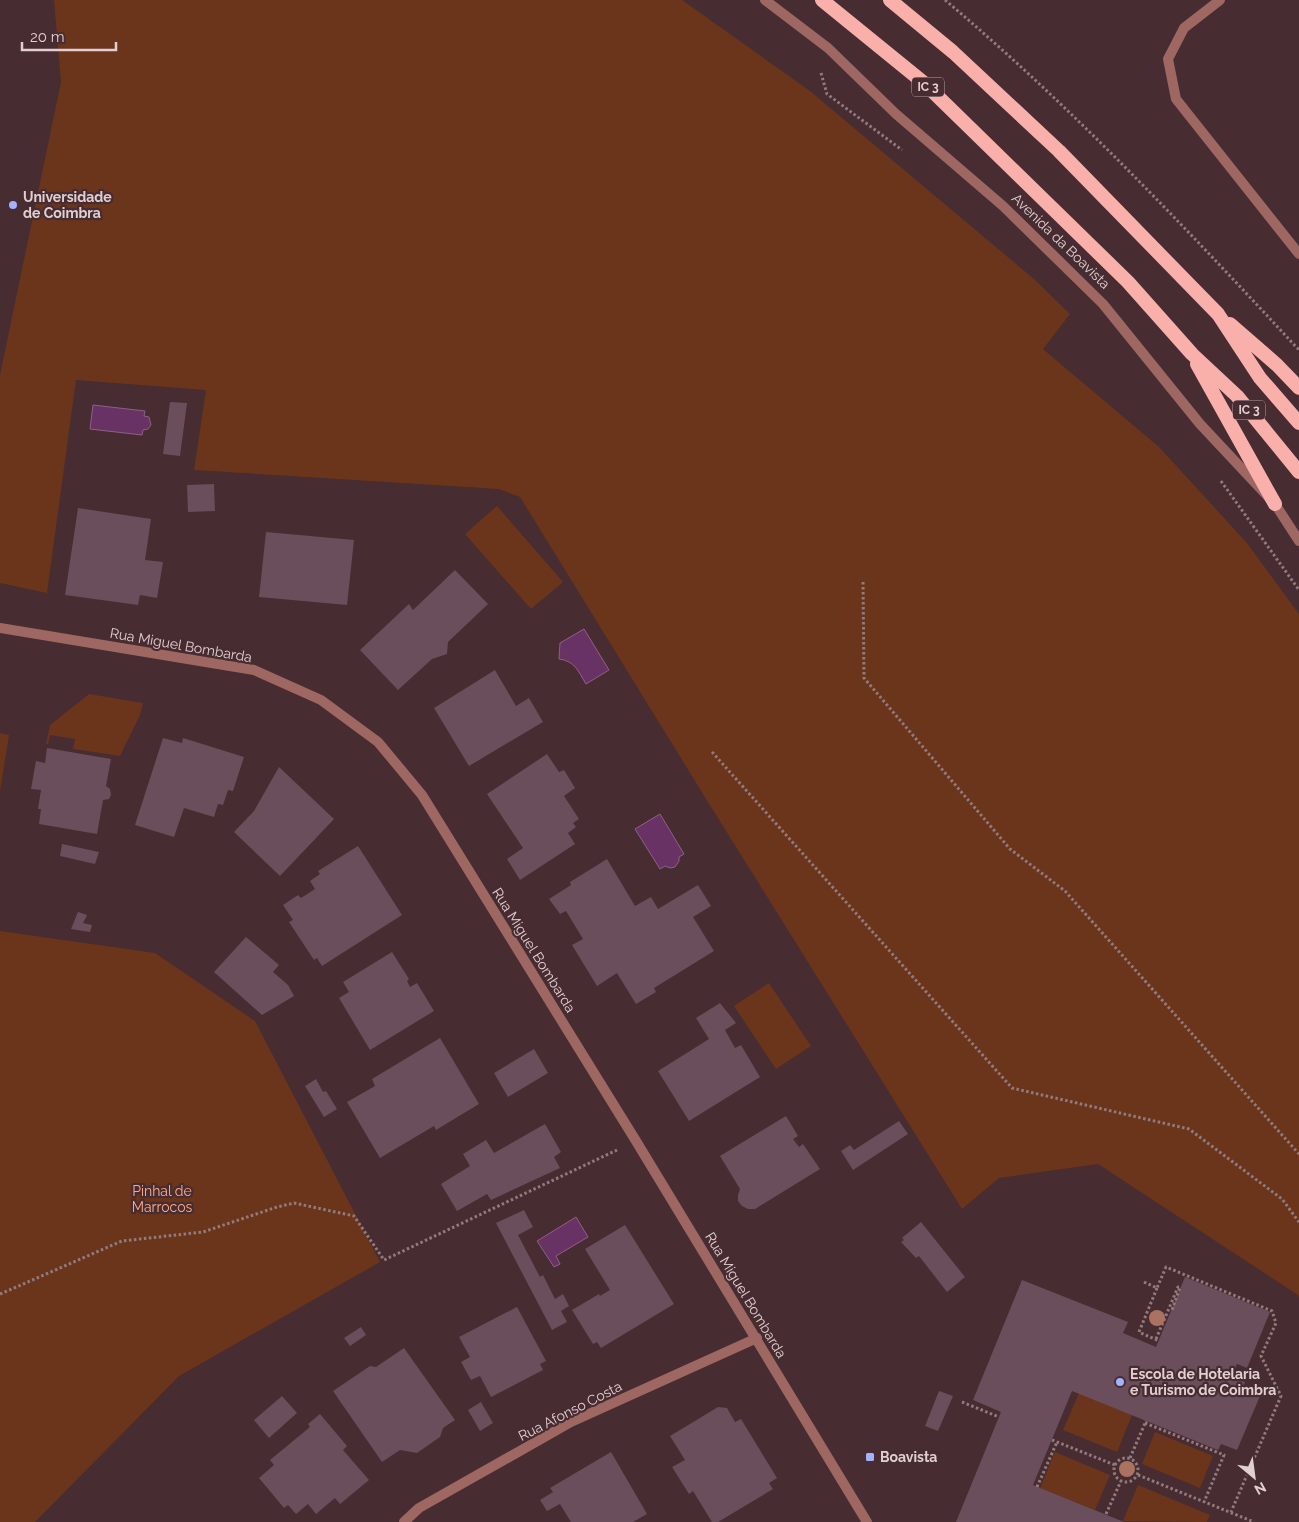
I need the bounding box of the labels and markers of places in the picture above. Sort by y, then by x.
place label: Universidade de Coimbra [23,189,112,221]
marker: Universidade de Coimbra [7,199,19,211]
place label: Escola de Hotelaria e Turismo de Coimbra [1130,1366,1276,1398]
marker: Escola de Hotelaria e Turismo de Coimbra [1114,1376,1126,1388]
place label: Boavista [880,1449,937,1465]
marker: Boavista [864,1451,876,1463]

